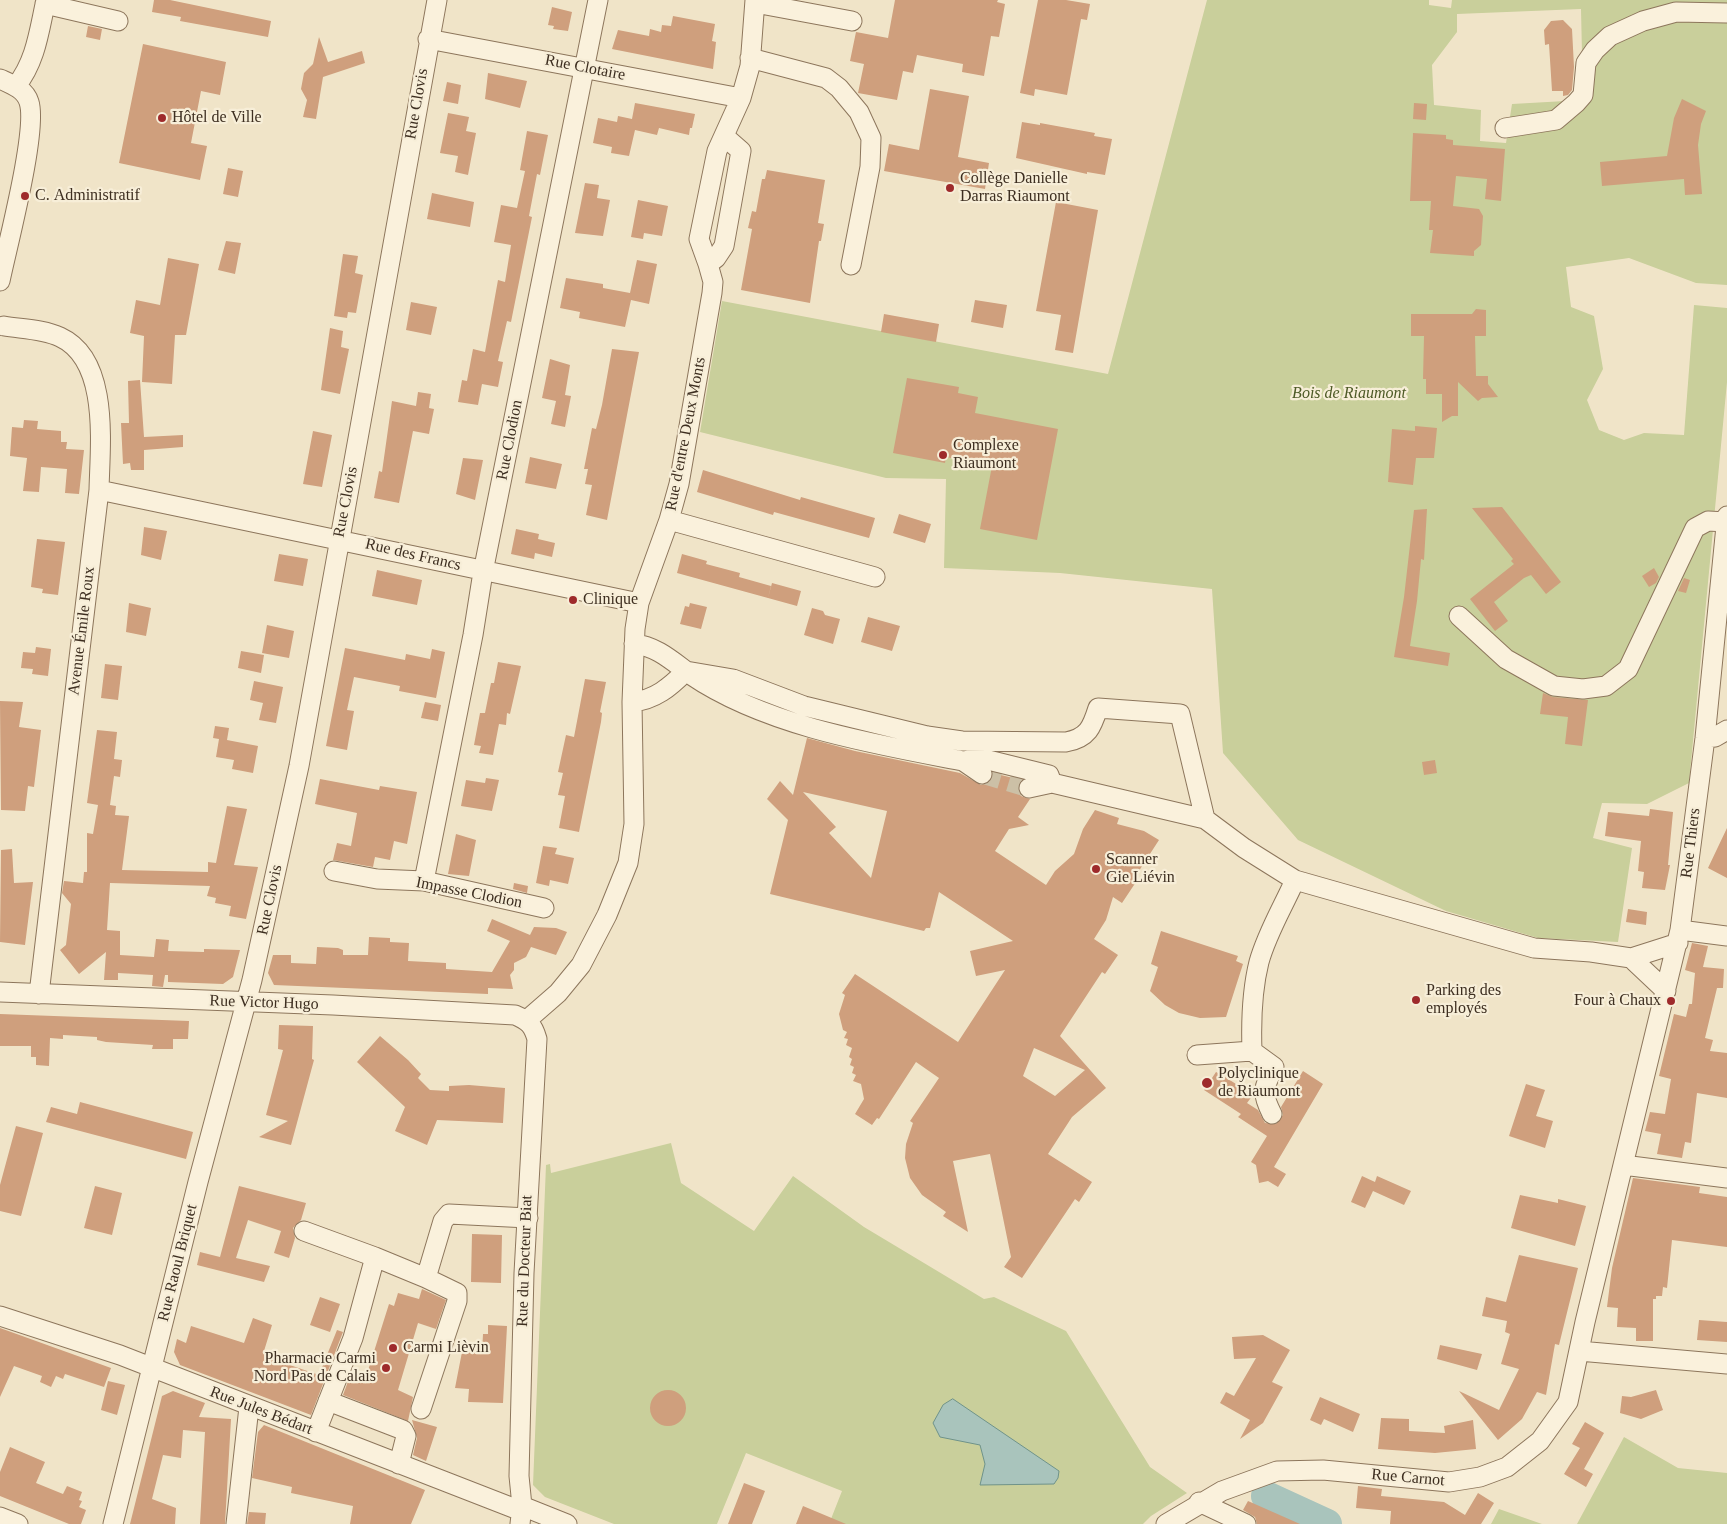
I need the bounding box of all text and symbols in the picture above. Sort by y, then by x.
street label: Rue Clotaire [543,51,627,85]
street label: Rue Clovis [401,67,433,141]
place label: Hôtel de Ville [172,108,262,128]
marker: Hôtel de Ville [156,112,168,124]
place label: Collège Danielle Darras Riaumont [960,169,1070,207]
marker: Collège Danielle Darras Riaumont [944,182,956,194]
place label: C. Administratif [35,186,140,206]
marker: C. Administratif [19,190,31,202]
street label: Rue d'entre Deux Monts [662,356,710,512]
park label: Bois de Riaumont [1292,384,1406,404]
street label: Rue Clodion [493,398,527,482]
place label: Complexe Riaumont [953,436,1019,474]
marker: Complexe Riaumont [937,449,949,461]
street label: Rue Clovis [330,465,362,539]
street label: Rue des Francs [363,535,463,575]
street label: Avenue Émile Roux [65,566,99,696]
place label: Clinique [583,590,638,610]
marker: Clinique [567,594,579,606]
street label: Rue Thiers [1677,807,1705,879]
place label: Scanner Gie Liévin [1106,850,1175,888]
street label: Rue Clovis [253,863,287,937]
marker: Scanner Gie Liévin [1090,863,1102,875]
street label: Impasse Clodion [414,873,524,913]
place label: Parking des employés [1426,981,1501,1019]
street label: Rue Victor Hugo [209,991,319,1015]
place label: Four à Chaux [1574,991,1661,1011]
marker: Parking des employés [1410,994,1422,1006]
marker: Four à Chaux [1665,995,1677,1007]
place label: Polyclinique de Riaumont [1218,1064,1300,1102]
marker: Polyclinique de Riaumont [1200,1076,1214,1090]
street label: Rue du Docteur Biat [513,1195,537,1327]
street label: Rue Raoul Briquet [154,1202,202,1324]
place label: Carmi Lièvin [403,1338,489,1358]
marker: Carmi Lièvin [387,1342,399,1354]
place label: Pharmacie Carmi Nord Pas de Calais [254,1349,376,1387]
marker: Pharmacie Carmi Nord Pas de Calais [380,1362,392,1374]
street label: Rue Jules Bédart [207,1383,315,1439]
street label: Rue Carnot [1371,1465,1445,1491]

